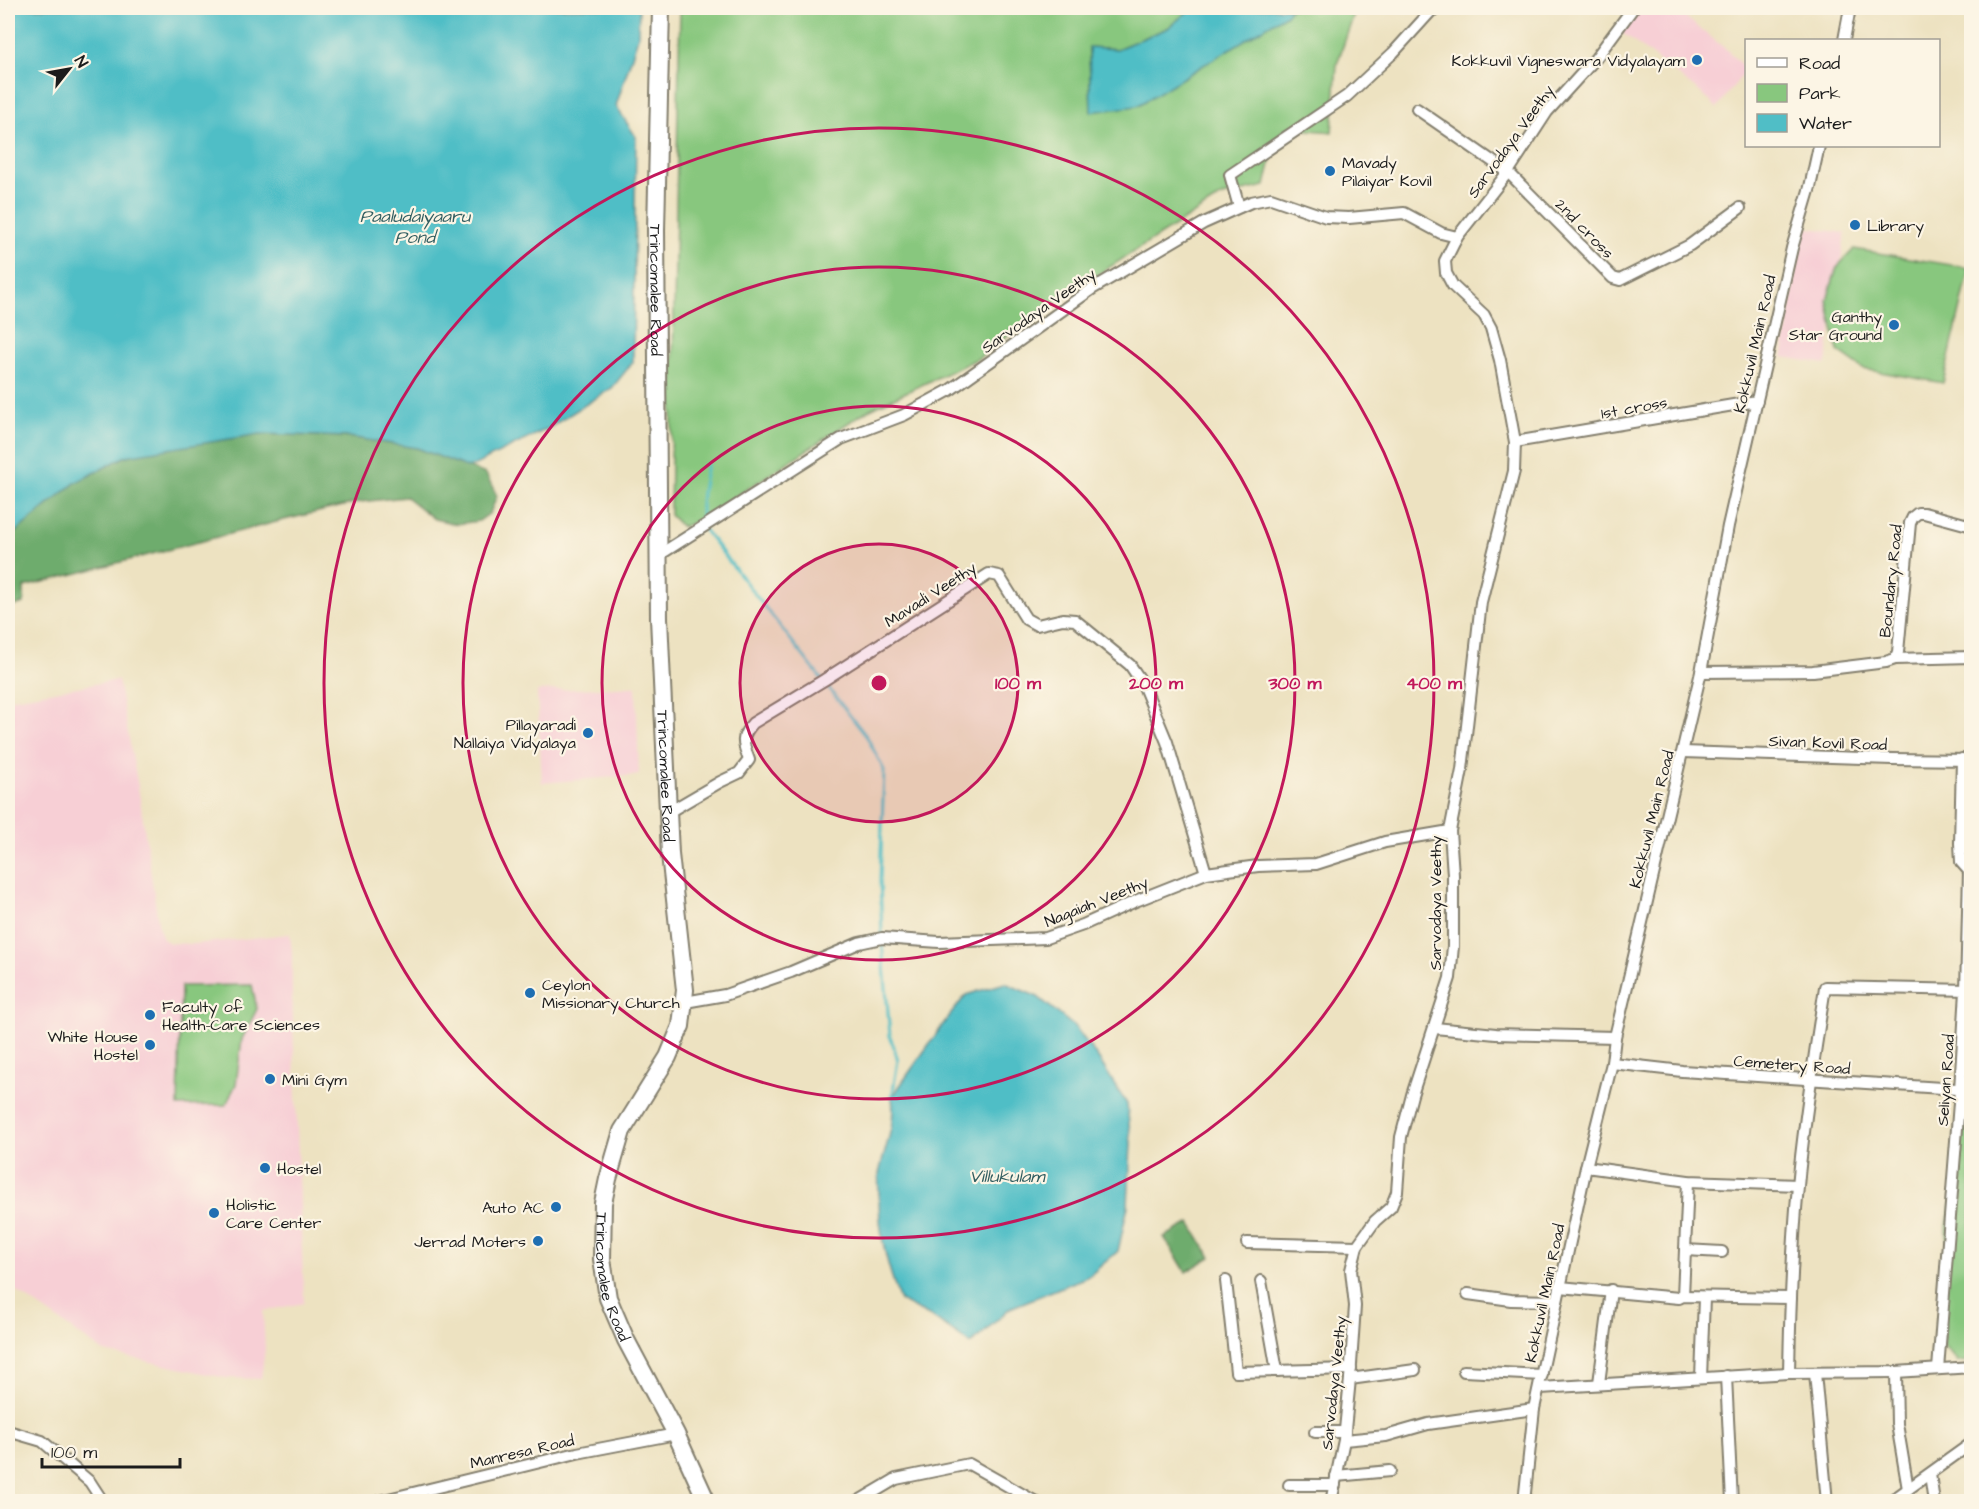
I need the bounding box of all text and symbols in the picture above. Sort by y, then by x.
north arrow [39,39,99,99]
legend [1745,39,1940,147]
place label: Kokkuvil Vigneswara Vidyalayam [1451,50,1686,73]
text: Road [1799,51,1840,76]
text: N [69,52,93,72]
marker: Kokkuvil Vigneswara Vidyalayam [1690,53,1704,67]
street label: Sarvodaya Veethy [1462,80,1560,203]
text: Park [1799,81,1841,106]
text: Water [1799,111,1852,136]
place label: Mavady Pilaiyar Kovil [1342,152,1432,193]
marker: Mavady Pilaiyar Kovil [1323,164,1337,178]
street label: 2nd cross [1550,194,1619,264]
water label: Paaludaiyaaru Pond [360,204,471,250]
place label: Library [1867,215,1924,238]
marker: Library [1848,218,1862,232]
street label: Trincomalee Road [644,224,667,356]
street label: Sarvodaya Veethy [977,263,1101,359]
street label: Kokkuvil Main Road [1728,273,1782,415]
place label: Ganthy Star Ground [1789,306,1882,346]
marker: Ganthy Star Ground [1887,318,1901,332]
street label: 1st cross [1599,391,1669,425]
street label: Boundary Road [1874,523,1909,639]
street label: Mavadi Veethy [880,557,981,634]
text: 100 m [995,671,1042,696]
text: 200 m [1128,671,1184,696]
text: 300 m [1267,671,1323,696]
text: 400 m [1406,671,1463,696]
centre of rings [869,673,889,693]
street label: Trincomalee Road [651,709,679,842]
place label: Pillayaradi Nallaiya Vidyalaya [454,714,577,755]
marker: Pillayaradi Nallaiya Vidyalaya [581,726,595,740]
street label: Sivan Kovil Road [1768,730,1888,756]
street label: Kokkuvil Main Road [1624,748,1680,890]
street label: Sarvodaya Veethy [1425,835,1448,970]
street label: Nagaiah Veethy [1041,871,1152,934]
place label: Ceylon Missionary Church [542,974,680,1015]
marker: Ceylon Missionary Church [523,986,537,1000]
place label: Faculty of Health-Care Sciences [162,996,320,1036]
marker: Faculty of Health-Care Sciences [143,1008,157,1022]
place label: White House Hostel [48,1026,138,1066]
street label: Seliyan Road [1932,1033,1961,1127]
marker: White House Hostel [143,1038,157,1052]
street label: Cemetery Road [1733,1050,1851,1081]
place label: Mini Gym [282,1069,347,1092]
marker: Mini Gym [263,1072,277,1086]
place label: Hostel [277,1158,321,1180]
marker: Hostel [258,1161,272,1175]
water label: Villukulam [969,1164,1046,1189]
place label: Holistic Care Center [226,1194,321,1234]
place label: Auto AC [482,1197,544,1219]
marker: Auto AC [549,1200,563,1214]
marker: Holistic Care Center [207,1206,221,1220]
street label: Trincomalee Road [590,1212,635,1345]
street label: Kokkuvil Main Road [1520,1222,1570,1364]
place label: Jerrad Moters [414,1231,526,1253]
marker: Jerrad Moters [531,1234,545,1248]
street label: Sarvodaya Veethy [1316,1315,1353,1451]
street label: Manresa Road [468,1429,576,1475]
scale bar [42,1431,180,1469]
text: 100 m [51,1440,97,1465]

